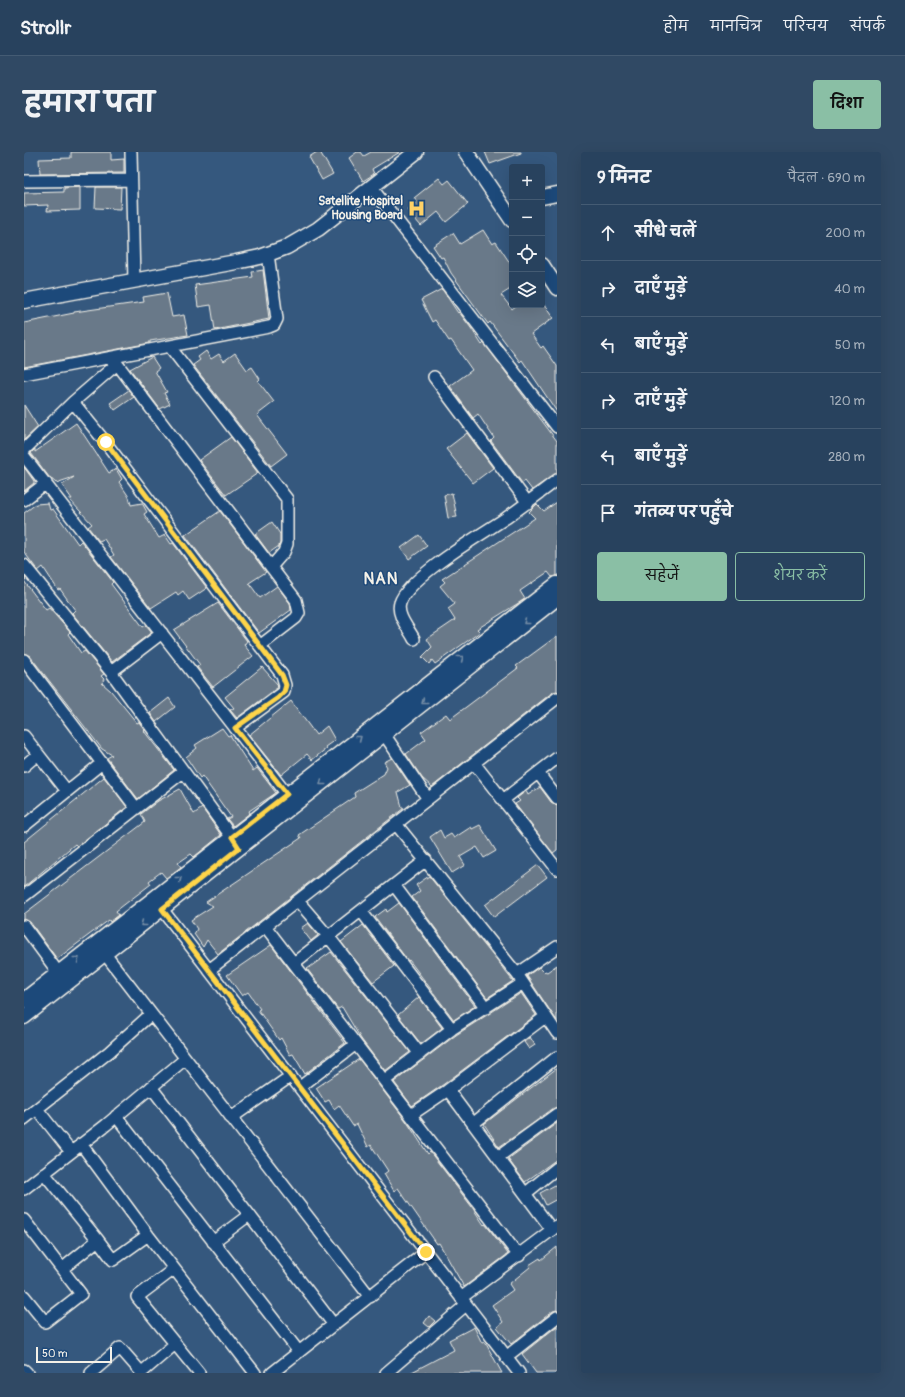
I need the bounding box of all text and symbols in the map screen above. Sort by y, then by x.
text: Strollr [20,16,71,40]
text: होम [664,18,688,35]
text: मानचित्र [710,18,762,35]
text: परिचय [784,18,828,35]
text: संपर्क [850,18,885,35]
button: दिशा [813,80,881,129]
text: हमारा पता [24,86,155,121]
map controls [509,164,545,308]
button: + [509,164,545,200]
text: 9 मिनट [597,167,651,188]
text: पैदल · 690 m [788,170,865,186]
place label: Satellite Hospital Housing Board [318,194,403,223]
hospital icon: Satellite Hospital Housing Board [406,198,426,218]
button: − [509,200,545,236]
icon: ahead [597,222,619,244]
text: सीधे चलें [635,223,696,242]
text: 200 m [826,225,865,241]
button: locate [509,236,545,272]
button: layers [509,272,545,308]
icon: right [597,278,619,300]
text: दाएँ मुड़ें [635,279,687,298]
text: 40 m [834,281,865,297]
icon: left [597,334,619,356]
text: बाएँ मुड़ें [635,335,687,354]
text: 50 m [835,337,865,353]
icon: right [597,390,619,412]
text: दाएँ मुड़ें [635,391,687,410]
text: 120 m [829,393,865,409]
route start [97,433,115,451]
icon: left [597,446,619,468]
text: बाएँ मुड़ें [635,447,687,466]
text: 280 m [828,449,865,465]
icon: arrive [597,502,619,524]
text: गंतव्य पर पहुँचे [635,503,733,522]
button: सहेजें [597,552,727,601]
button: शेयर करें [735,552,865,601]
district label: NAN [363,569,399,589]
one-way arrow [524,617,531,624]
one-way arrow [457,656,464,663]
one-way arrow [422,698,429,705]
one-way arrow [354,736,361,743]
one-way arrow [320,778,327,785]
one-way arrow [175,876,182,883]
one-way arrow [141,919,148,926]
one-way arrow [72,957,79,964]
route end [417,1243,435,1261]
scale bar [36,1345,112,1364]
text: 50 m [42,1347,68,1360]

